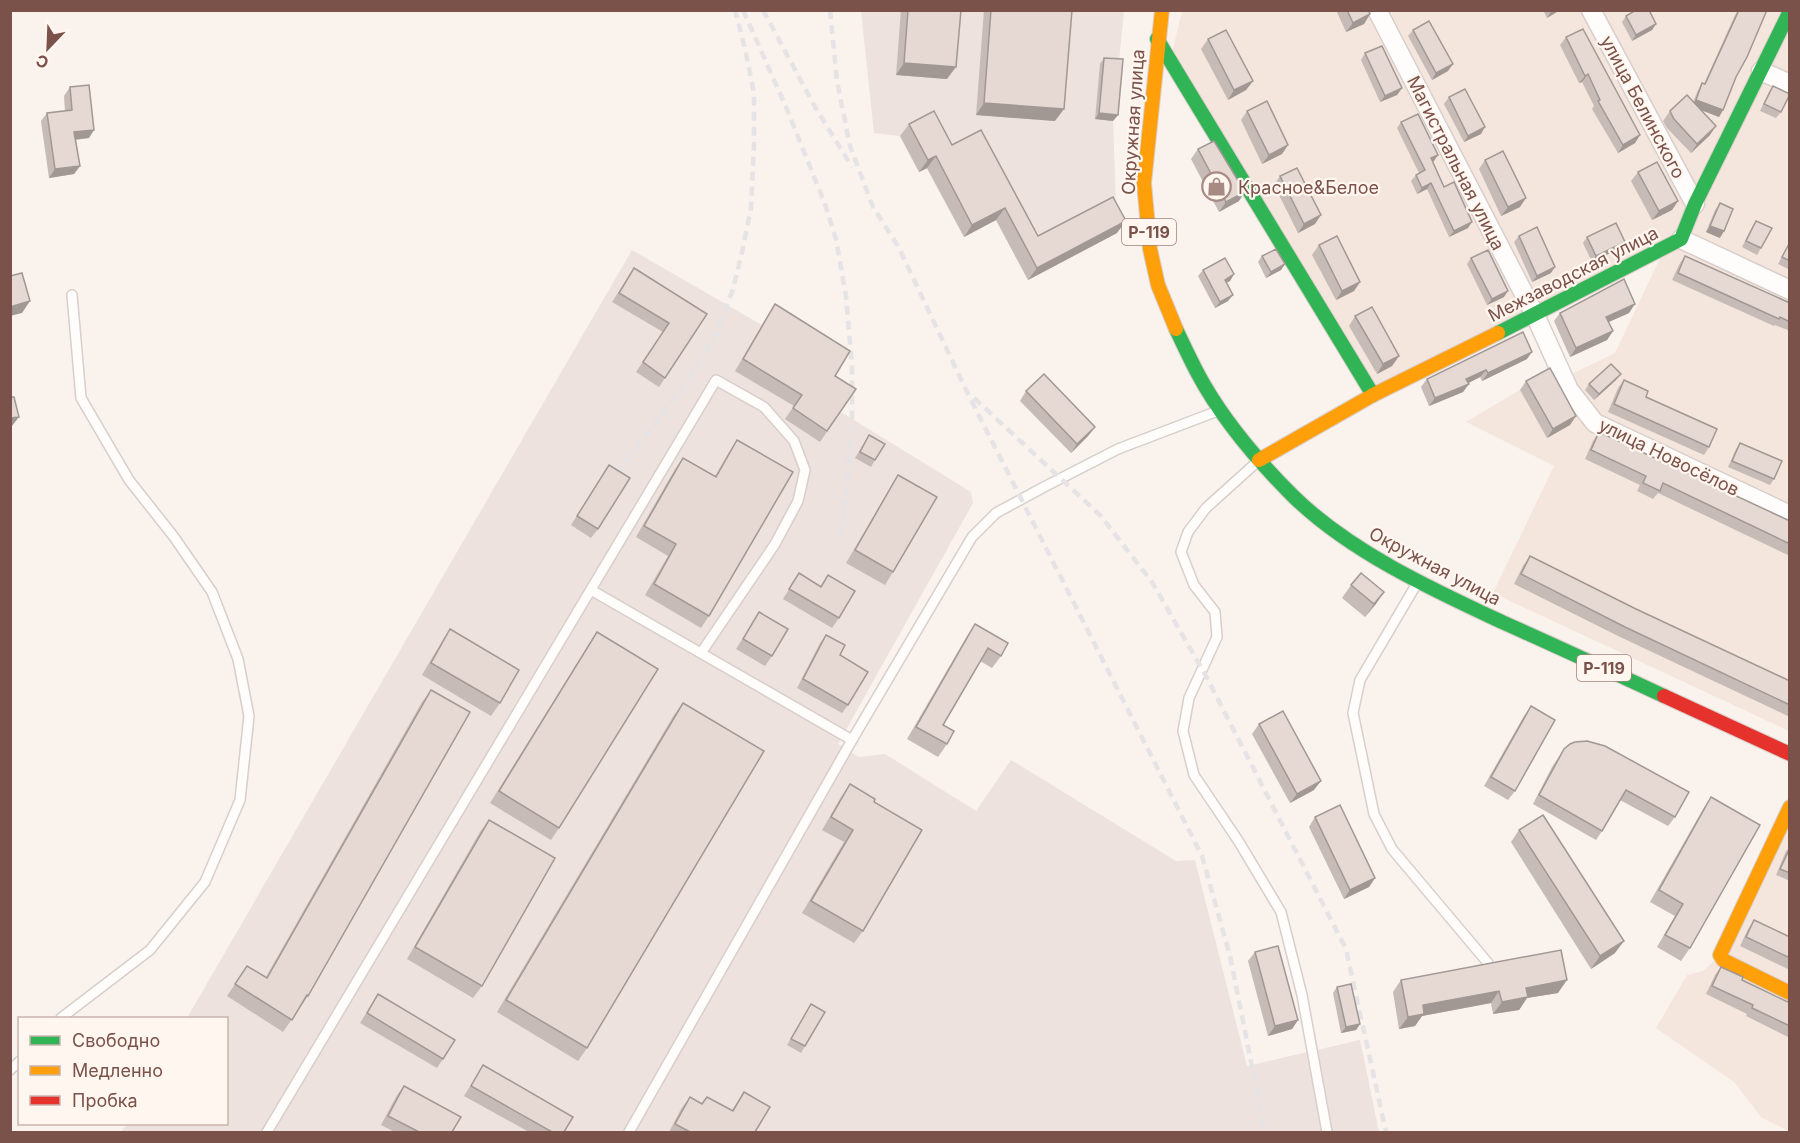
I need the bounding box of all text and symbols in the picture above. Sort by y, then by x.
north arrow [18,18,78,78]
street label: улица Белинского [1596,32,1690,182]
street label: Окружная улица [1117,49,1149,195]
text: С [33,50,51,73]
street label: Магистральная улица [1403,72,1509,254]
shop icon: Красное&Белое [1201,171,1233,203]
place label: Красное&Белое [1238,177,1379,198]
road number: Р-119 [1122,219,1176,245]
street label: Межзаводская улица [1484,222,1662,326]
street label: улица Новосёлов [1595,414,1743,500]
street label: Окружная улица [1366,522,1504,610]
road number: Р-119 [1577,655,1631,681]
legend [18,1017,228,1125]
text: Свободно [72,1030,160,1051]
text: Медленно [72,1060,163,1081]
text: Пробка [72,1090,138,1111]

